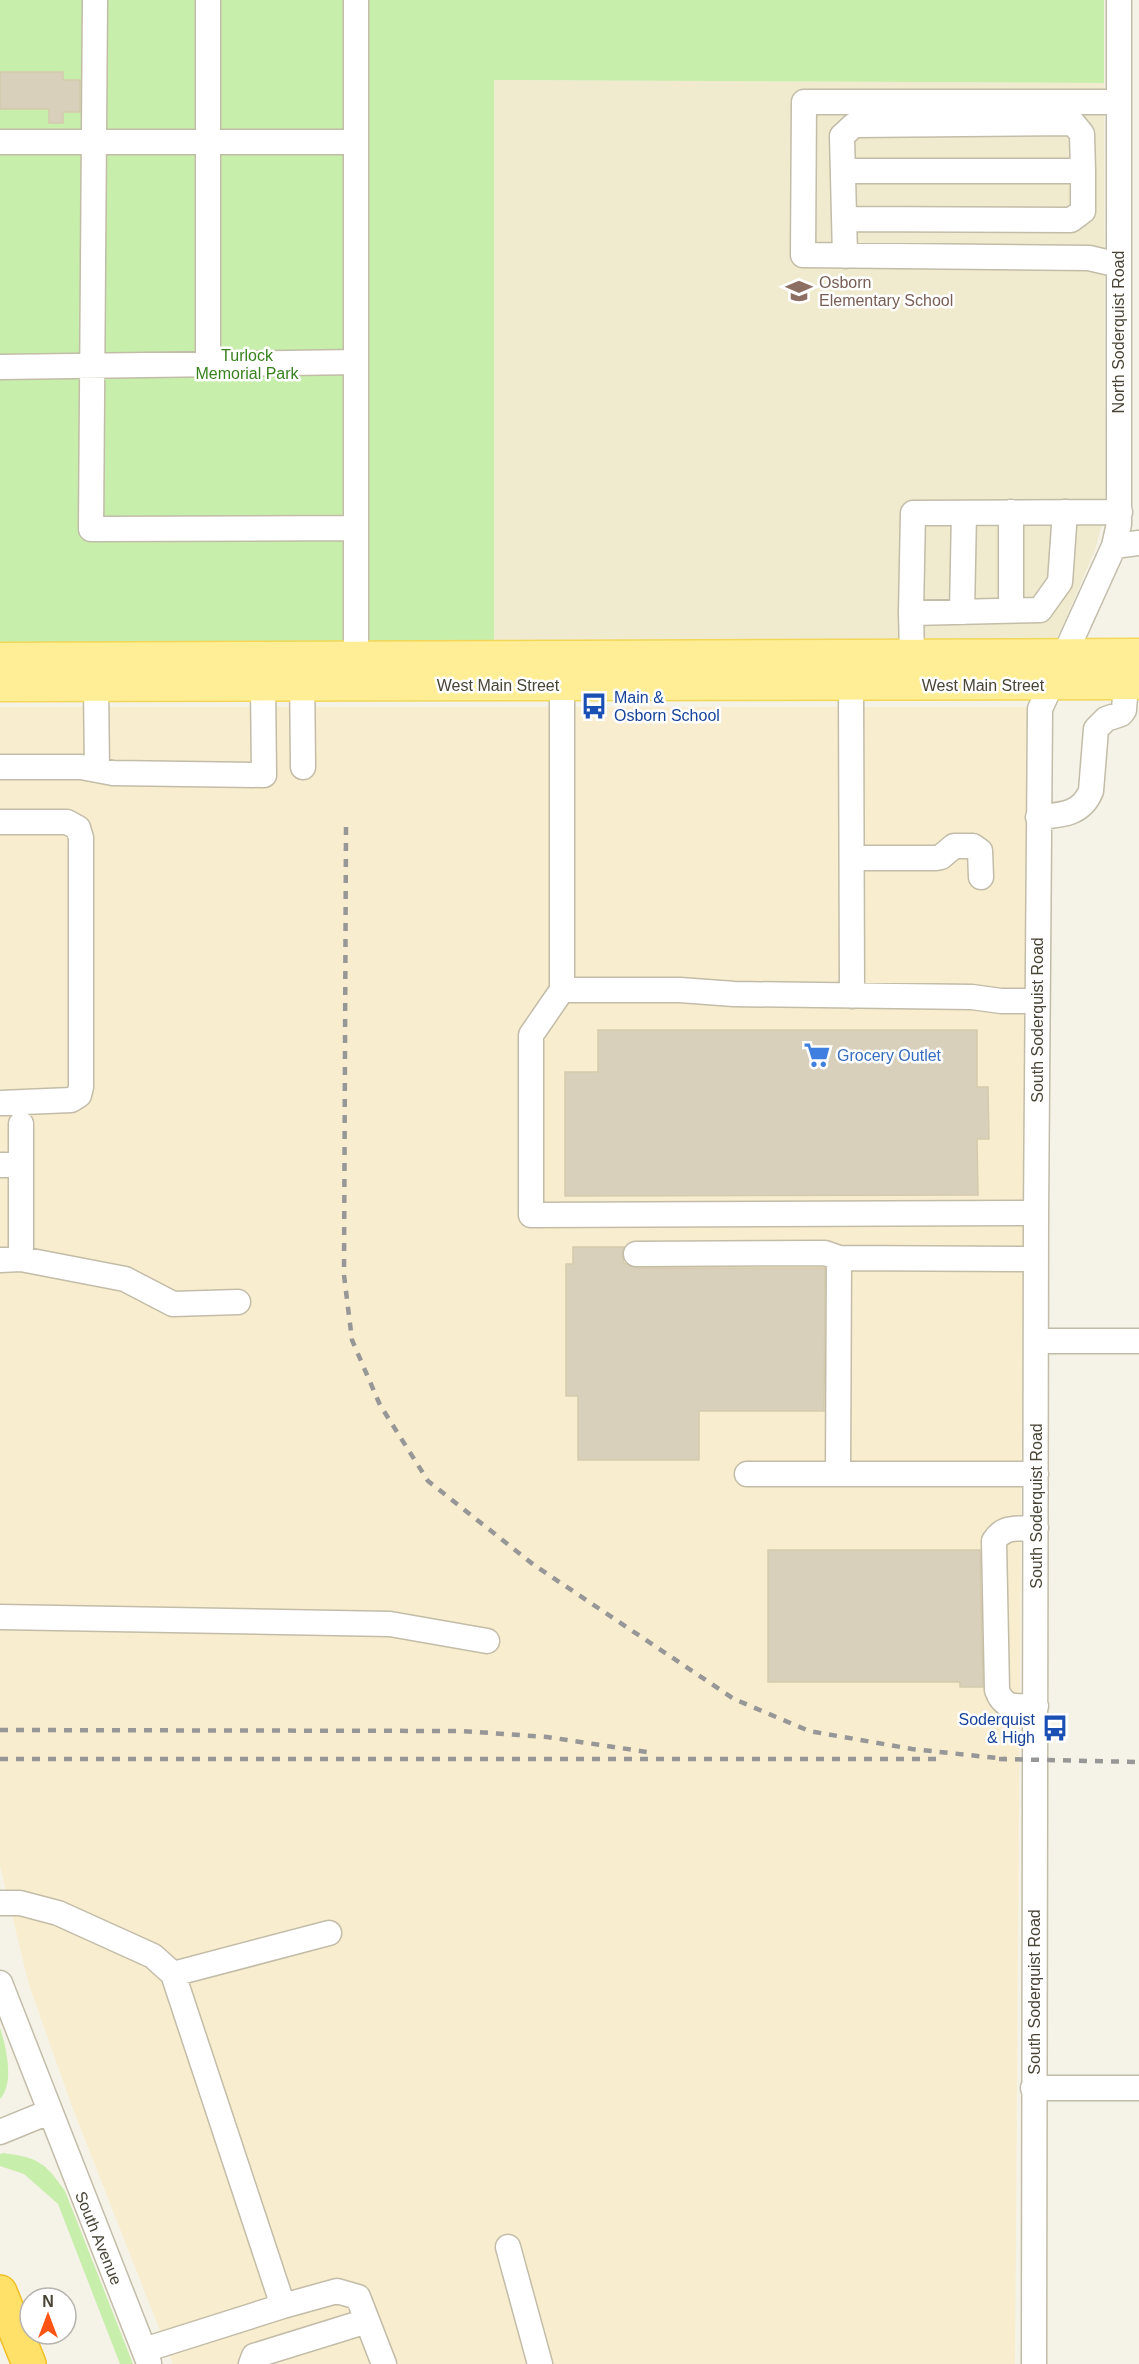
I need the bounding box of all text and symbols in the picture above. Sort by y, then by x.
street label: North Soderquist Road [1110,251,1127,413]
place label: Osborn Elementary School [819,274,953,309]
school or university icon: Osborn Elementary School [784,276,814,306]
park label: Turlock Memorial Park [195,347,300,382]
street label: West Main Street [437,677,560,694]
street label: West Main Street [922,677,1045,694]
place label: Main & Osborn School [614,689,720,724]
bus stop icon: Main & Osborn School [579,691,609,721]
street label: South Soderquist Road [1029,937,1046,1103]
supermarket icon: Grocery Outlet [802,1040,832,1070]
place label: Grocery Outlet [837,1047,942,1064]
street label: South Soderquist Road [1028,1423,1045,1589]
place label: Soderquist & High [959,1711,1036,1746]
bus stop icon: Soderquist & High [1040,1713,1070,1743]
street label: South Soderquist Road [1026,1909,1043,2075]
street label: South Avenue [72,2189,125,2288]
north arrow [18,2286,78,2346]
text: N [42,2293,54,2310]

